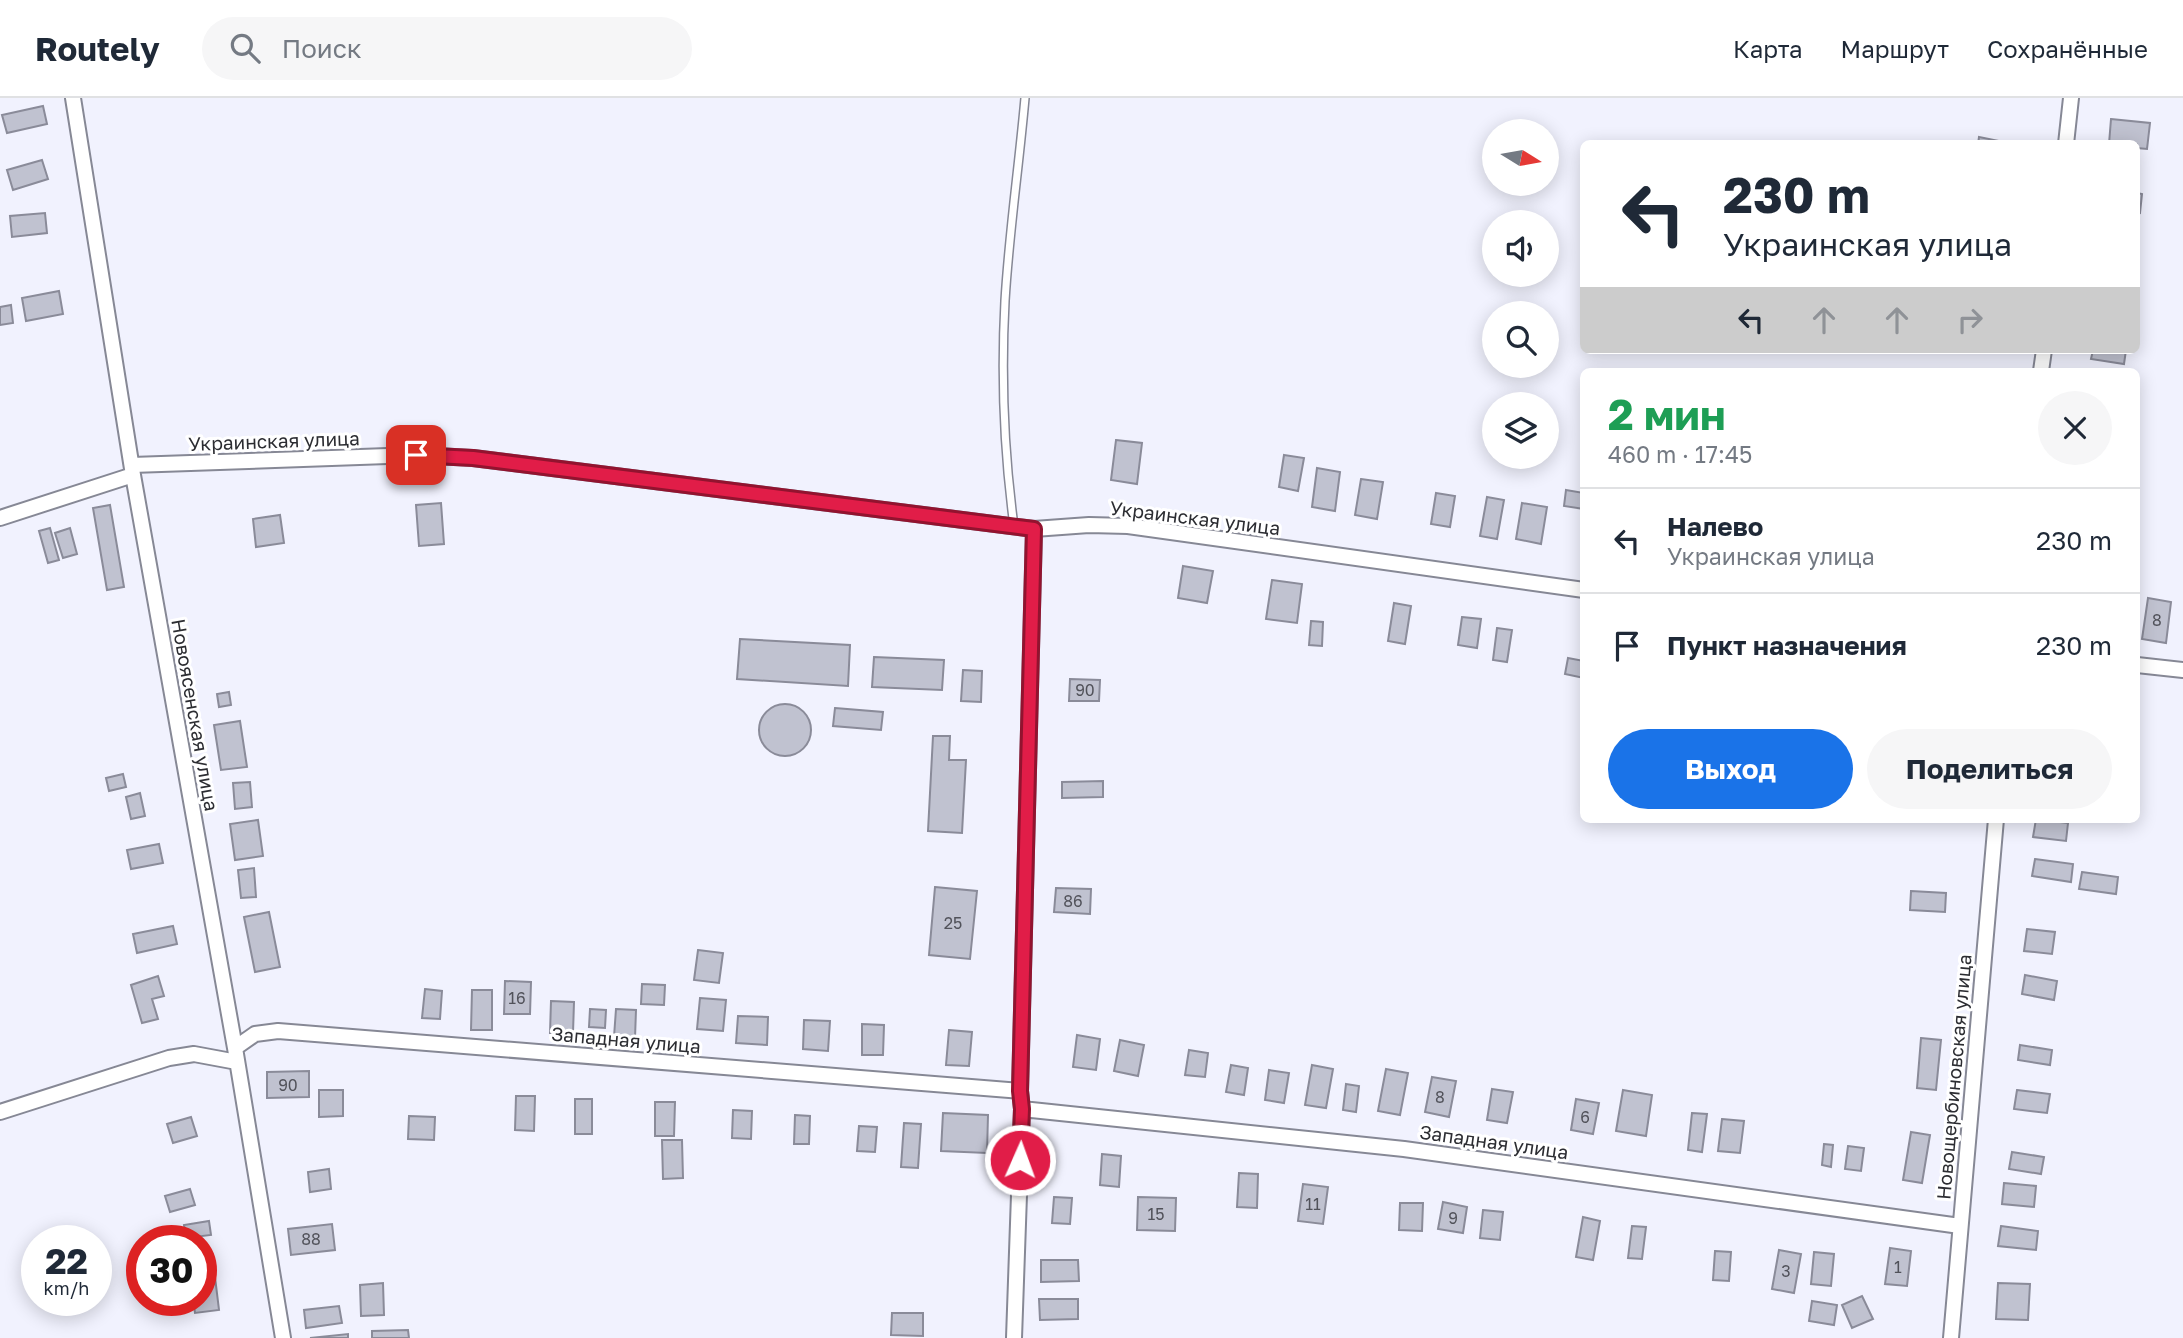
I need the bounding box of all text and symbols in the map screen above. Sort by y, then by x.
search box [202,17,692,80]
text: Routely [35,29,160,68]
icon: search [226,29,264,67]
text: Поиск [282,33,362,64]
text: Карта [1733,34,1803,63]
text: Маршрут [1841,34,1949,63]
text: Сохранённые [1987,34,2148,63]
north arrow [1482,119,1559,196]
map controls [1482,119,1559,469]
text: 230 m [1723,165,1870,224]
icon: left [1608,168,1699,259]
button: sound [1482,210,1559,287]
text: Украинская улица [1723,225,2012,263]
button: search [1482,301,1559,378]
icon: left [1732,301,1770,339]
icon: ahead [1805,301,1843,339]
icon: ahead [1878,301,1916,339]
icon: right [1951,301,1989,339]
text: 2 мин [1608,389,1726,439]
button: close [2038,391,2112,465]
button: layers [1482,392,1559,469]
pin [386,425,446,485]
street label: Украинская улица [188,426,360,455]
icon: arrive [397,436,435,474]
text: 460 m · 17:45 [1608,440,1752,468]
street label: Украинская улица [1109,496,1282,539]
text: Налево [1667,511,1763,542]
icon: left [1608,522,1646,560]
text: 230 m [2036,525,2112,556]
text: Украинская улица [1667,542,1875,570]
house number: 8 [2152,610,2162,630]
street label: Новоясенская улица [167,617,224,813]
icon: arrive [1608,627,1646,665]
text: Пункт назначения [1667,630,1907,661]
text: 230 m [2036,630,2112,661]
house number: 90 [1075,680,1095,700]
button: Выход [1608,729,1853,809]
button: Поделиться [1867,729,2112,809]
house number: 86 [1063,891,1083,911]
house number: 25 [944,913,962,933]
street label: Новощербиновская улица [1931,953,1976,1201]
house number: 16 [508,988,526,1008]
street label: Западная улица [550,1022,702,1057]
house number: 90 [278,1075,298,1095]
house number: 8 [1435,1087,1445,1107]
house number: 6 [1580,1107,1590,1127]
street label: Западная улица [1418,1120,1570,1163]
position arrow [983,1123,1057,1197]
house number: 11 [1305,1194,1321,1214]
house number: 15 [1147,1204,1165,1224]
house number: 9 [1448,1208,1458,1228]
speed limit sign: 30 [126,1225,217,1316]
house number: 88 [301,1229,321,1249]
text: 22 [45,1240,88,1282]
house number: 1 [1894,1257,1902,1277]
house number: 3 [1781,1261,1791,1281]
text: km/h [44,1277,89,1299]

